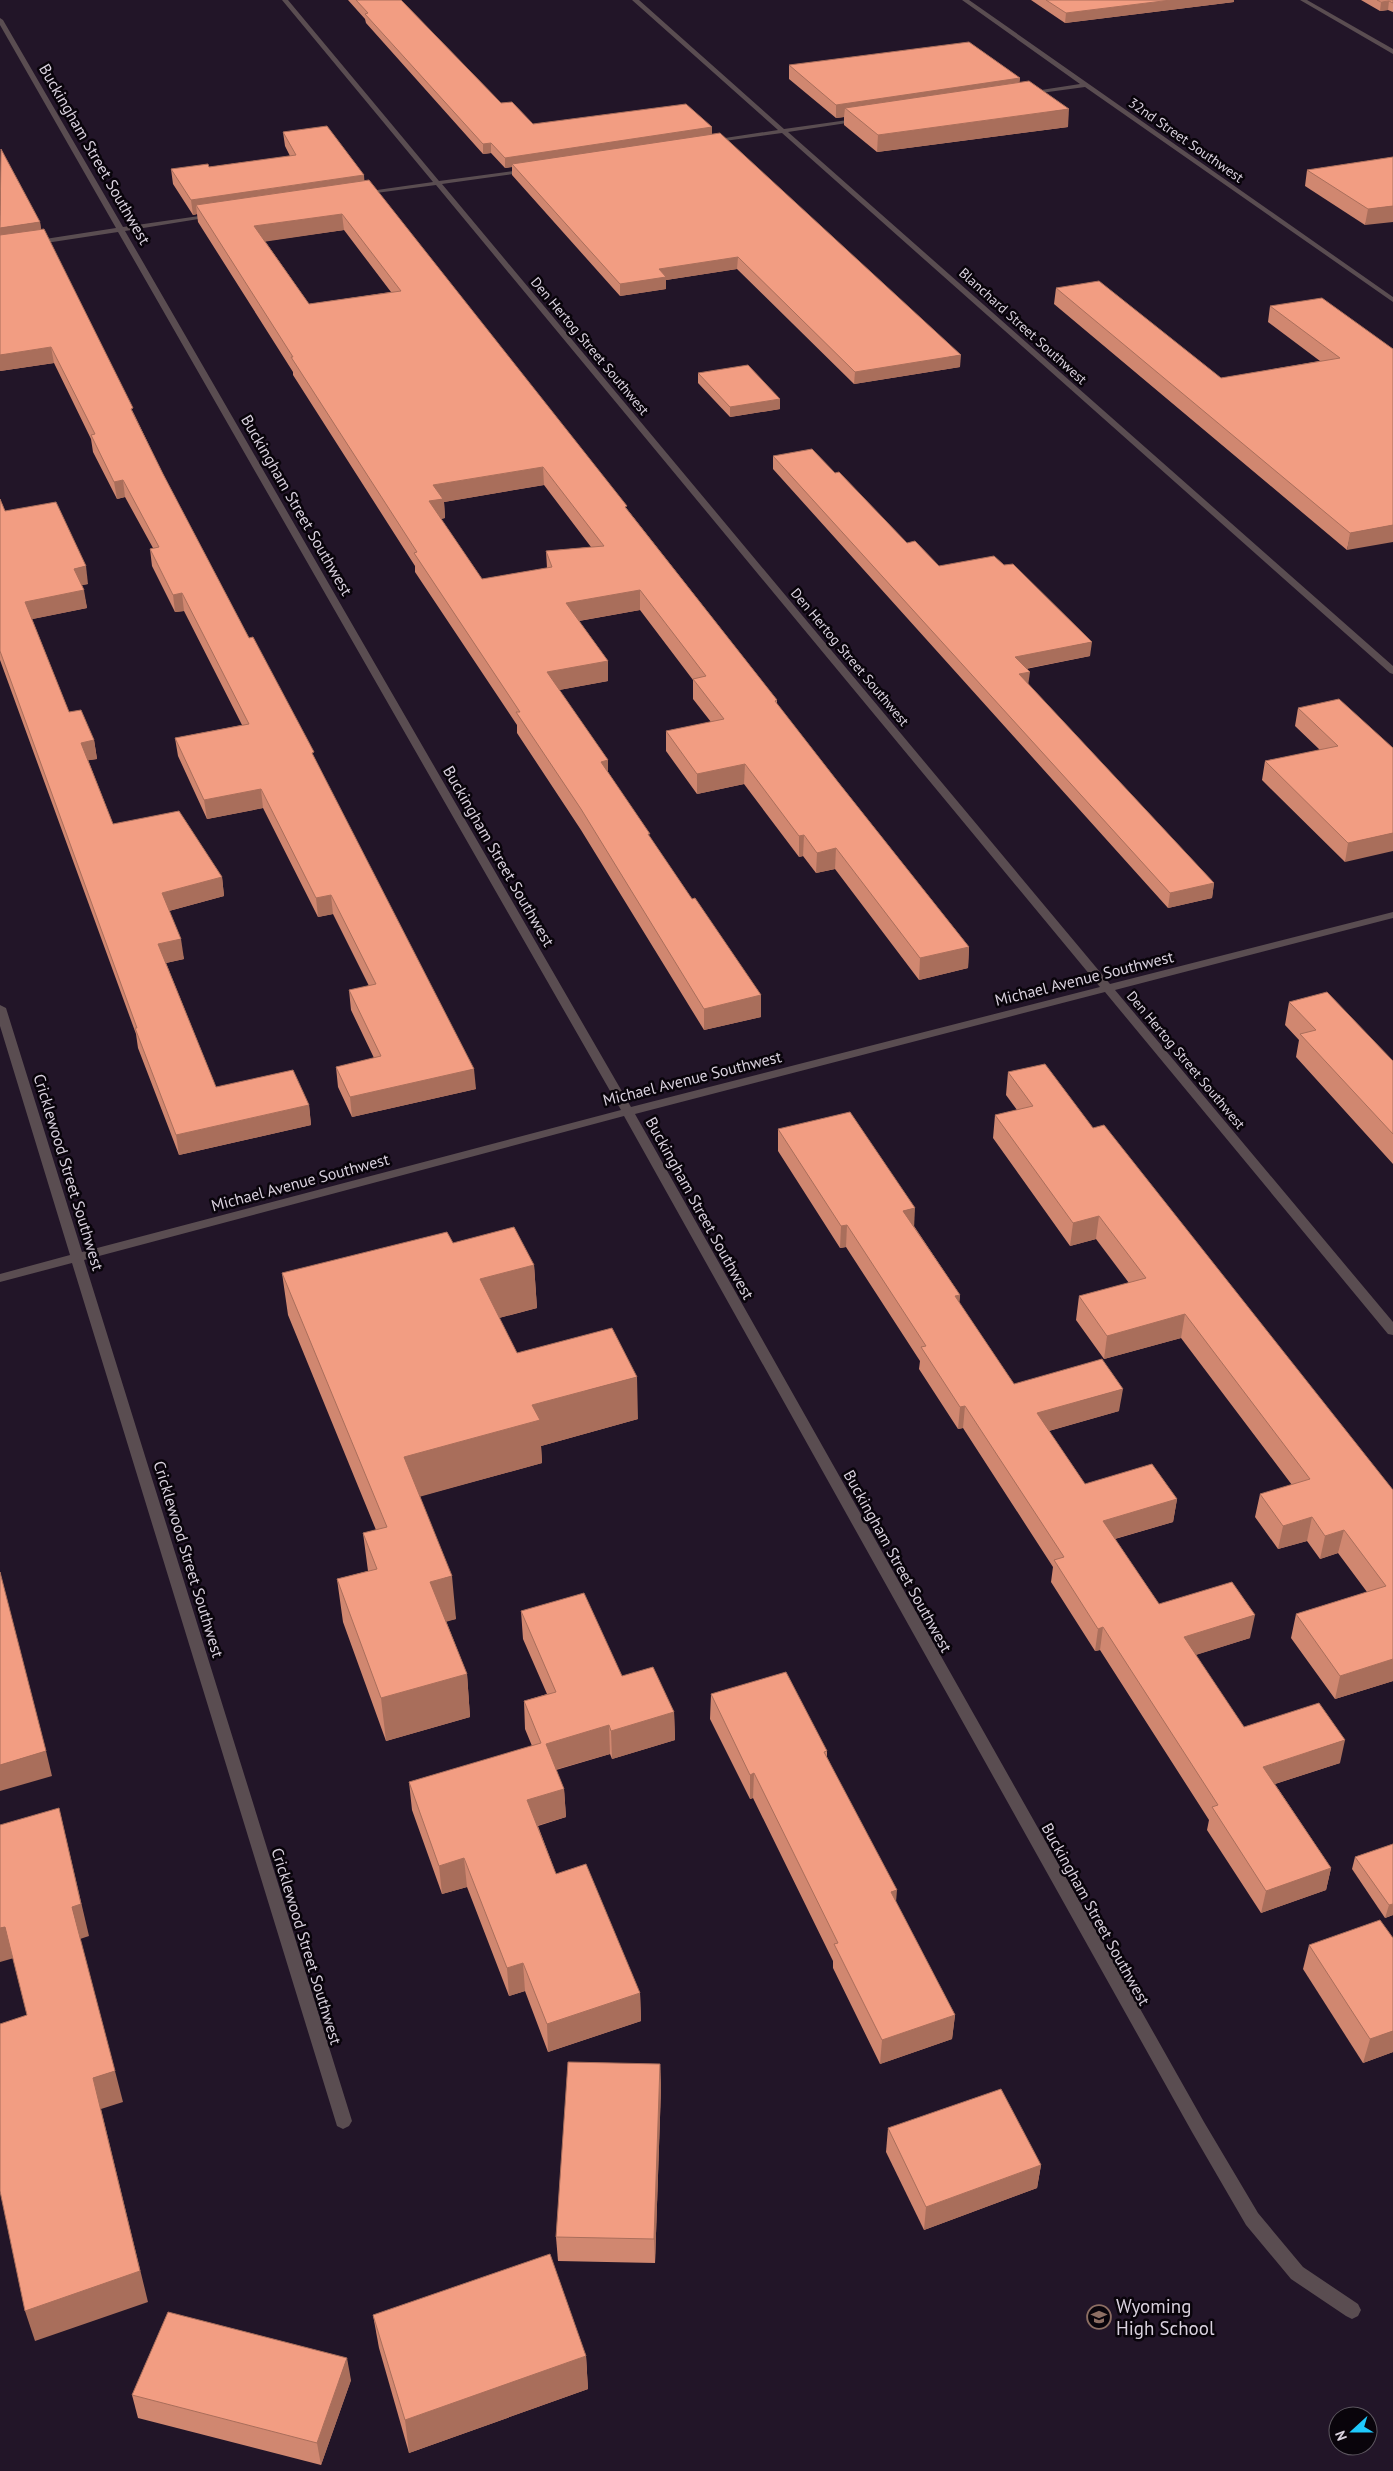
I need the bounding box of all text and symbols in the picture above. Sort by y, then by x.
street label: Buckingham Street Southwest [35,60,155,248]
street label: 32nd Street Southwest [1125,93,1247,187]
street label: Blanchard Street Southwest [955,264,1091,388]
street label: Den Hertog Street Southwest [527,273,653,419]
street label: Buckingham Street Southwest [237,411,357,599]
street label: Den Hertog Street Southwest [787,584,913,730]
street label: Buckingham Street Southwest [439,762,559,950]
street label: Michael Avenue Southwest [993,946,1176,1010]
street label: Den Hertog Street Southwest [1123,987,1249,1133]
street label: Michael Avenue Southwest [601,1046,784,1110]
street label: Cricklewood Street Southwest [30,1071,109,1273]
street label: Buckingham Street Southwest [641,1113,759,1303]
street label: Michael Avenue Southwest [209,1148,392,1215]
street label: Cricklewood Street Southwest [150,1458,229,1660]
street label: Buckingham Street Southwest [839,1466,957,1656]
street label: Buckingham Street Southwest [1037,1819,1155,2009]
street label: Cricklewood Street Southwest [268,1845,347,2047]
place label: Wyoming High School [1116,2294,1215,2340]
school or university icon: Wyoming High School [1086,2304,1112,2330]
north arrow [1328,2406,1378,2456]
text: N [1331,2428,1351,2443]

